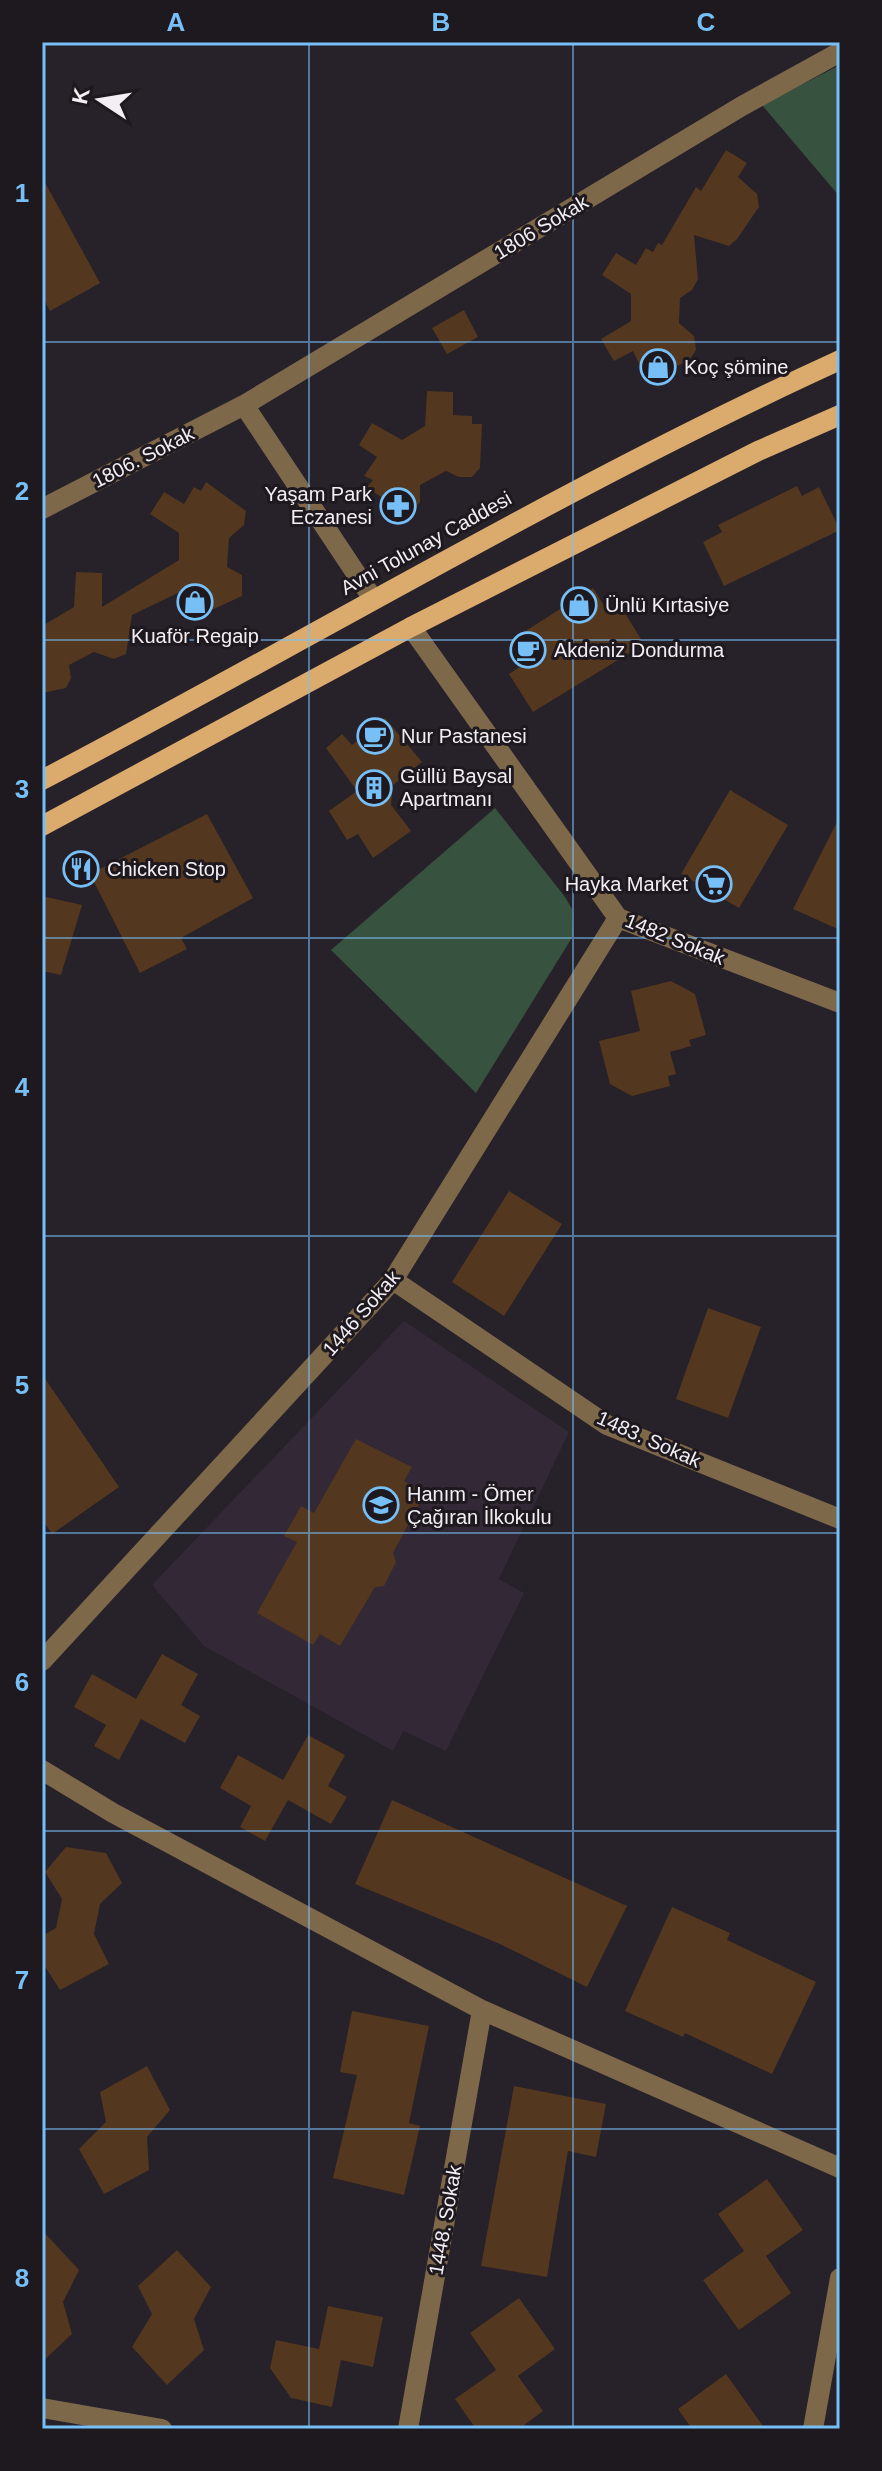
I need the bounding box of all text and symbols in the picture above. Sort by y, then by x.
text: A [167,7,186,37]
text: B [432,7,450,37]
text: C [697,7,716,37]
north arrow [60,60,140,140]
text: K [67,85,95,106]
text: 1 [15,178,29,208]
street label: 1806 Sokak [490,190,593,264]
shop icon: Koç şömine [639,348,677,386]
place label: Koç şömine [684,356,789,378]
street label: 1806. Sokak [88,422,198,492]
text: 2 [15,476,29,506]
place label: Yaşam Park Eczanesi [265,483,373,528]
street label: Avni Tolunay Caddesi [337,487,515,599]
pharmacy icon: Yaşam Park Eczanesi [379,487,417,525]
shop icon: Kuaför Regaip [176,583,214,621]
shop icon: Ünlü Kırtasiye [560,586,598,624]
place label: Ünlü Kırtasiye [605,594,730,616]
place label: Kuaför Regaip [131,625,259,647]
cafe icon: Akdeniz Dondurma [509,631,547,669]
place label: Akdeniz Dondurma [554,639,725,661]
cafe icon: Nur Pastanesi [356,717,394,755]
place label: Nur Pastanesi [401,725,527,747]
place label: Güllü Baysal Apartmanı [400,765,512,810]
building icon: Güllü Baysal Apartmanı [355,769,393,807]
text: 3 [15,774,29,804]
restaurant icon: Chicken Stop [62,850,100,888]
place label: Chicken Stop [107,858,226,880]
supermarket icon: Hayka Market [695,865,733,903]
place label: Hayka Market [565,873,688,895]
street label: 1482 Sokak [622,909,729,969]
text: 4 [15,1072,30,1102]
street label: 1446 Sokak [318,1265,405,1360]
text: 5 [15,1370,29,1400]
street label: 1483. Sokak [594,1406,705,1472]
place label: Hanım - Ömer Çağıran İlkokulu [407,1483,552,1528]
school or university icon: Hanım - Ömer Çağıran İlkokulu [362,1486,400,1524]
text: 6 [15,1667,29,1697]
text: 7 [15,1965,29,1995]
street label: 1448. Sokak [425,2162,466,2277]
text: 8 [15,2263,29,2293]

